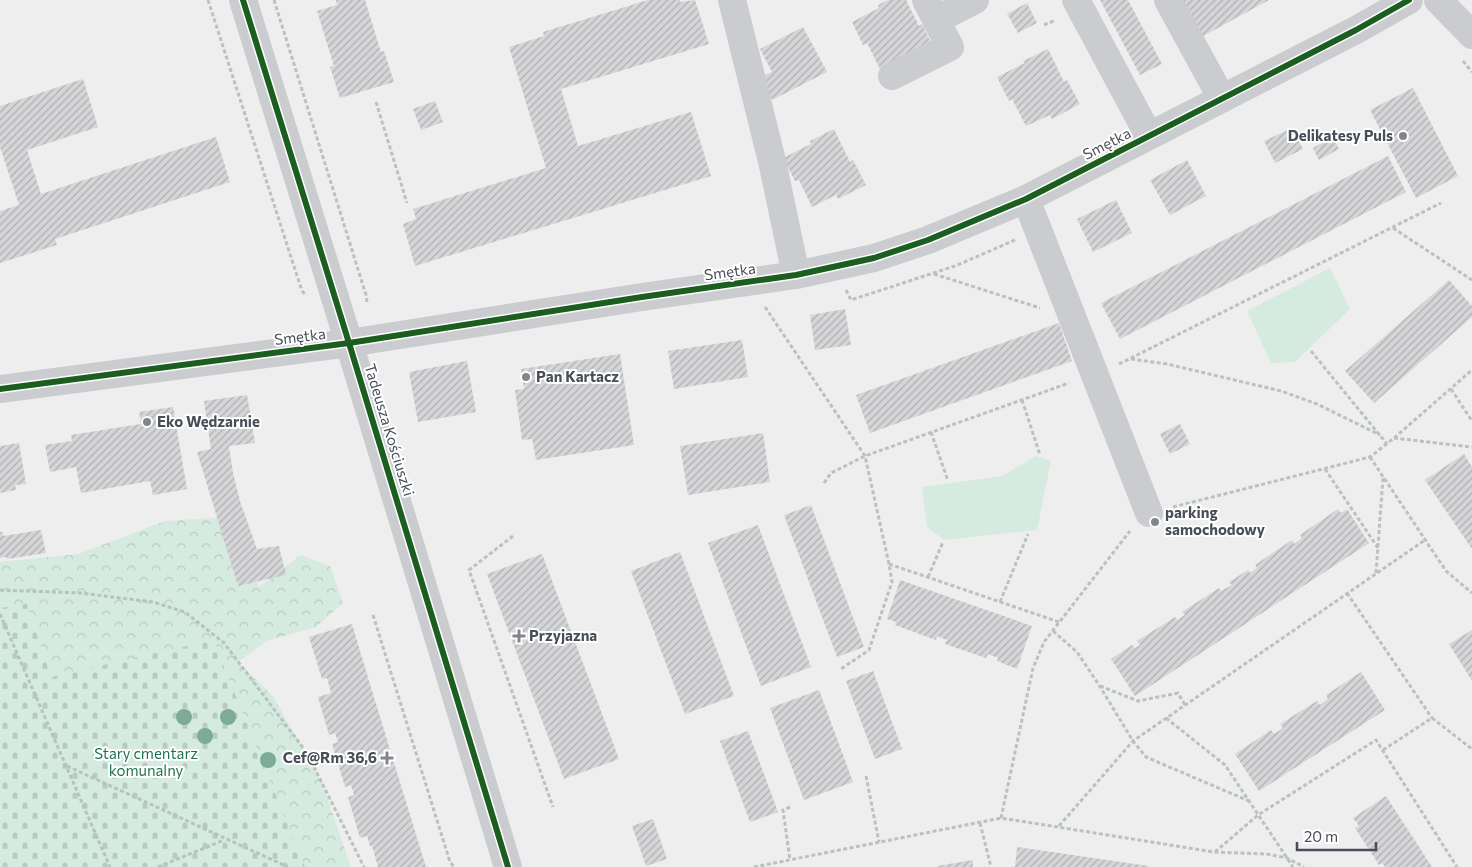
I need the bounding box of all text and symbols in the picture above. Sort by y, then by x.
street label: Smętka [1079,123,1134,163]
place label: Delikatesy Puls [1288,126,1393,144]
marker: Delikatesy Puls [1397,130,1409,142]
street label: Smętka [703,258,757,284]
street label: Smętka [273,324,327,348]
street label: Tadeusza Kościuszki [361,361,419,498]
place label: Pan Kartacz [536,367,619,385]
marker: Pan Kartacz [520,371,532,383]
place label: Eko Wędzarnie [157,412,260,430]
marker: Eko Wędzarnie [141,416,153,428]
place label: parking samochodowy [1165,503,1266,538]
marker: parking samochodowy [1149,516,1161,528]
place label: Przyjazna [529,626,597,644]
marker: Przyjazna [513,630,525,642]
park label: Stary cmentarz komunalny [94,744,198,779]
place label: Cef@Rm 36,6 [283,748,377,766]
marker: Cef@Rm 36,6 [381,752,393,764]
scale bar [1297,820,1376,852]
text: 20 m [1304,827,1338,845]

